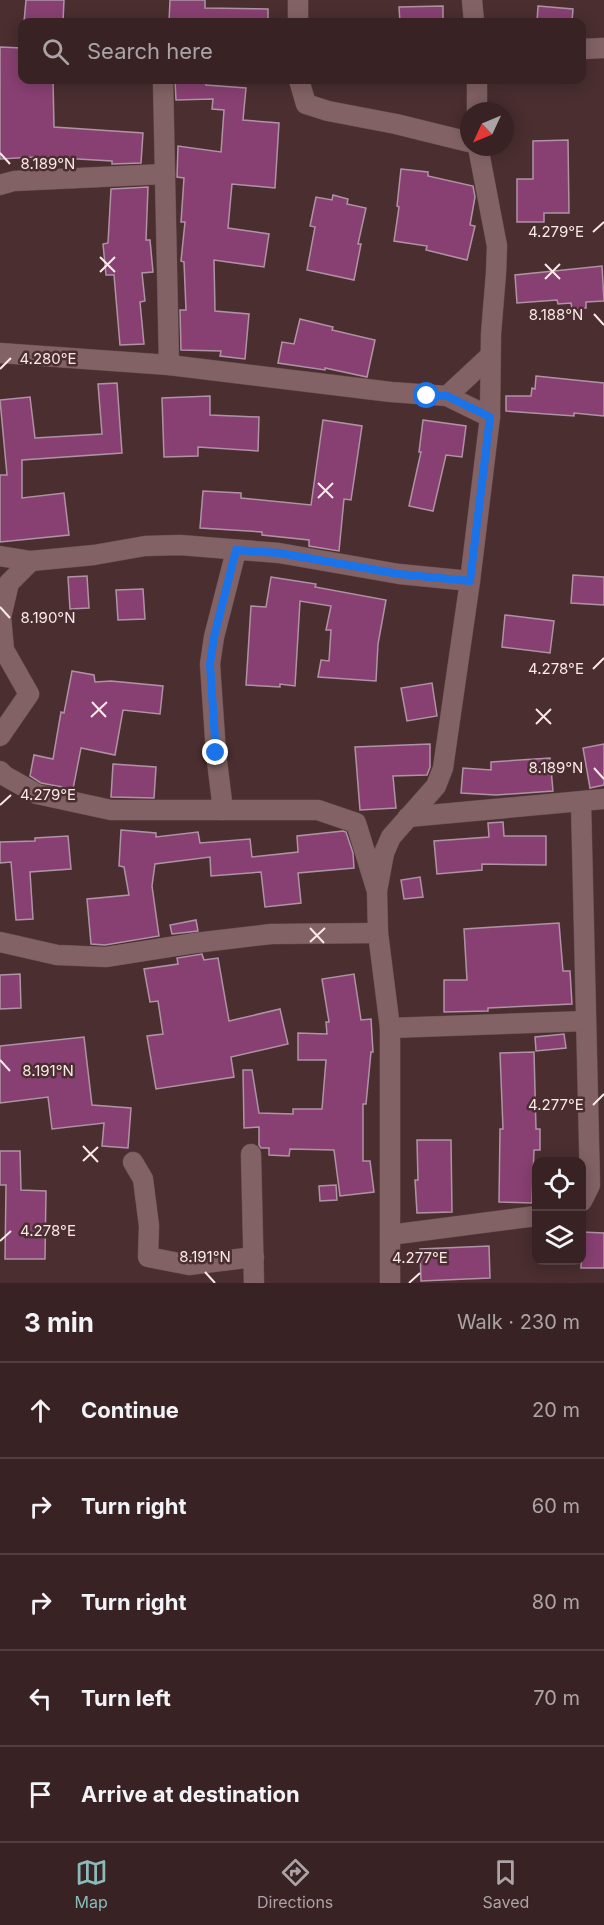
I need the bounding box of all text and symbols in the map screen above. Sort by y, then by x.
search box [18,18,586,84]
icon: search [39,35,72,68]
text: Search here [87,38,213,64]
north arrow [460,102,514,156]
text: 8.189°N [21,154,75,173]
text: 4.279°E [528,222,584,241]
text: 8.188°N [529,305,583,324]
text: 4.280°E [19,349,77,368]
route start [413,382,439,408]
text: 8.190°N [21,608,75,627]
text: 4.278°E [528,659,584,678]
route end [202,739,228,765]
text: 8.189°N [529,758,583,777]
text: 4.279°E [20,785,76,804]
text: 8.191°N [22,1061,74,1080]
text: 4.277°E [528,1095,584,1114]
map controls [532,1157,586,1265]
button: locate [532,1157,586,1211]
button: layers [532,1211,586,1265]
text: 4.278°E [20,1221,76,1240]
text: 8.191°N [179,1247,231,1266]
text: 4.277°E [392,1248,448,1267]
text: 3 min [24,1307,94,1338]
text: Walk · 230 m [457,1310,580,1334]
icon: ahead [24,1394,57,1427]
text: Continue [81,1397,179,1423]
text: 20 m [532,1398,580,1422]
icon: right [24,1490,57,1523]
text: Turn right [81,1493,187,1519]
text: 60 m [532,1494,580,1518]
icon: right [24,1586,57,1619]
text: Turn right [81,1589,187,1615]
text: 80 m [532,1590,580,1614]
icon: left [24,1682,57,1715]
text: Turn left [81,1685,171,1711]
text: 70 m [533,1686,580,1710]
icon: arrive [24,1778,57,1811]
text: Arrive at destination [81,1781,300,1807]
tab: Map [75,1856,108,1912]
tab: Directions [257,1856,333,1912]
tab: Saved [483,1856,529,1912]

